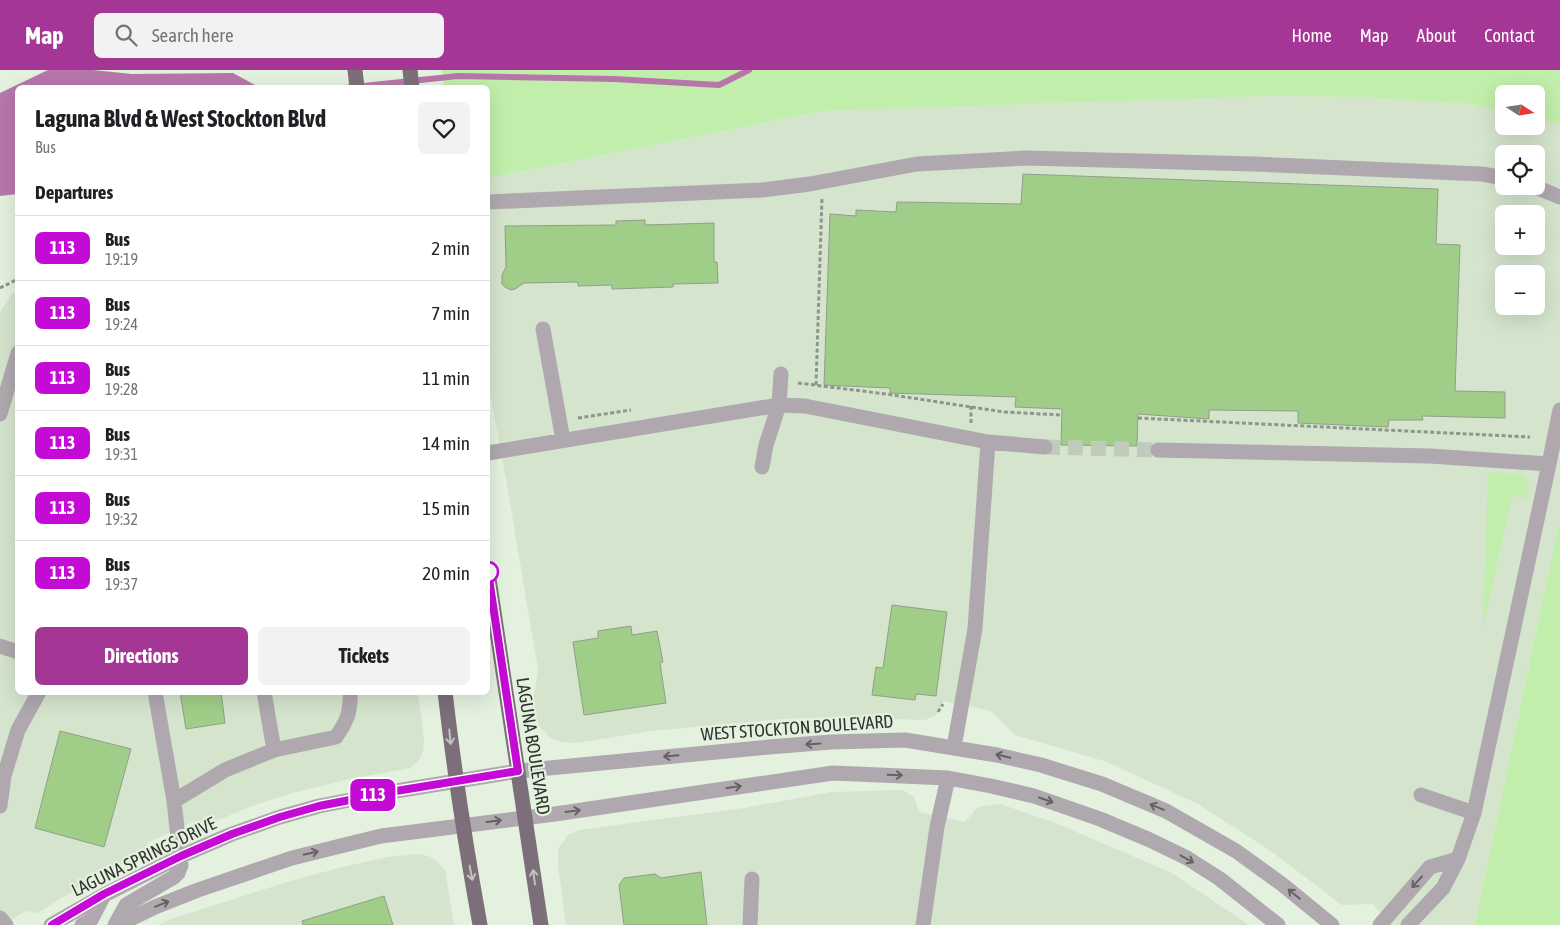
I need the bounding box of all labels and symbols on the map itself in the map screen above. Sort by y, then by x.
north arrow [1495,85,1545,135]
unlabelled marker [477,561,499,583]
street label: LAGUNA BOULEVARD [512,676,555,816]
street label: WEST STOCKTON BOULEVARD [700,710,894,745]
one-way arrow [445,729,455,745]
one-way arrow [805,739,821,748]
one-way arrow [663,751,679,761]
one-way arrow [996,751,1012,760]
one-way arrow [887,770,903,780]
line badge: 113 [344,779,402,811]
one-way arrow [726,782,742,792]
one-way arrow [1038,796,1054,806]
one-way arrow [1150,802,1165,811]
one-way arrow [565,805,581,815]
street label: LAGUNA SPRINGS DRIVE [68,812,220,901]
one-way arrow [486,816,502,826]
one-way arrow [302,848,318,857]
one-way arrow [1179,854,1193,864]
one-way arrow [466,865,476,881]
one-way arrow [528,869,538,885]
one-way arrow [1411,875,1423,888]
one-way arrow [1288,889,1301,900]
one-way arrow [154,899,169,908]

